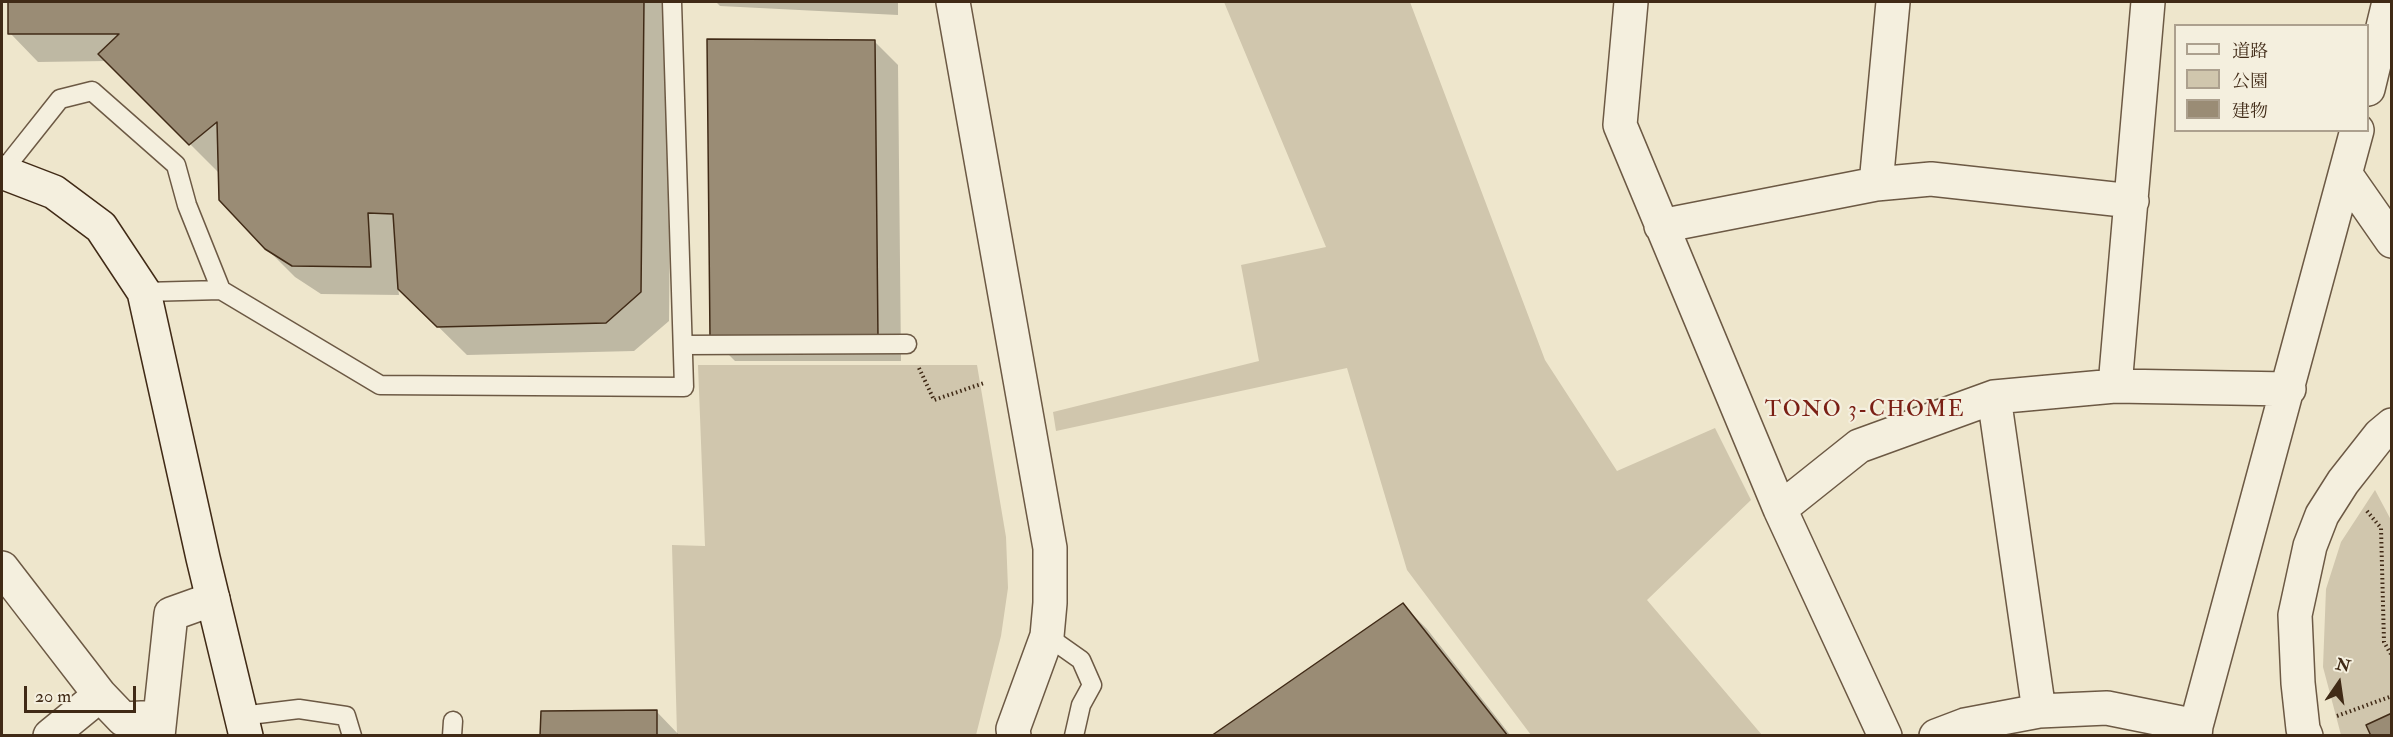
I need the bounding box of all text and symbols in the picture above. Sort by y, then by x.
legend [2174,24,2369,132]
text: 道路 [2232,40,2268,63]
text: 公園 [2232,70,2268,93]
text: 建物 [2232,100,2268,123]
district label: TONO 3-CHOME [1765,398,1965,424]
north arrow [2309,653,2369,713]
text: N [2334,654,2352,677]
scale bar [27,674,140,712]
text: 20 m [35,685,71,708]

